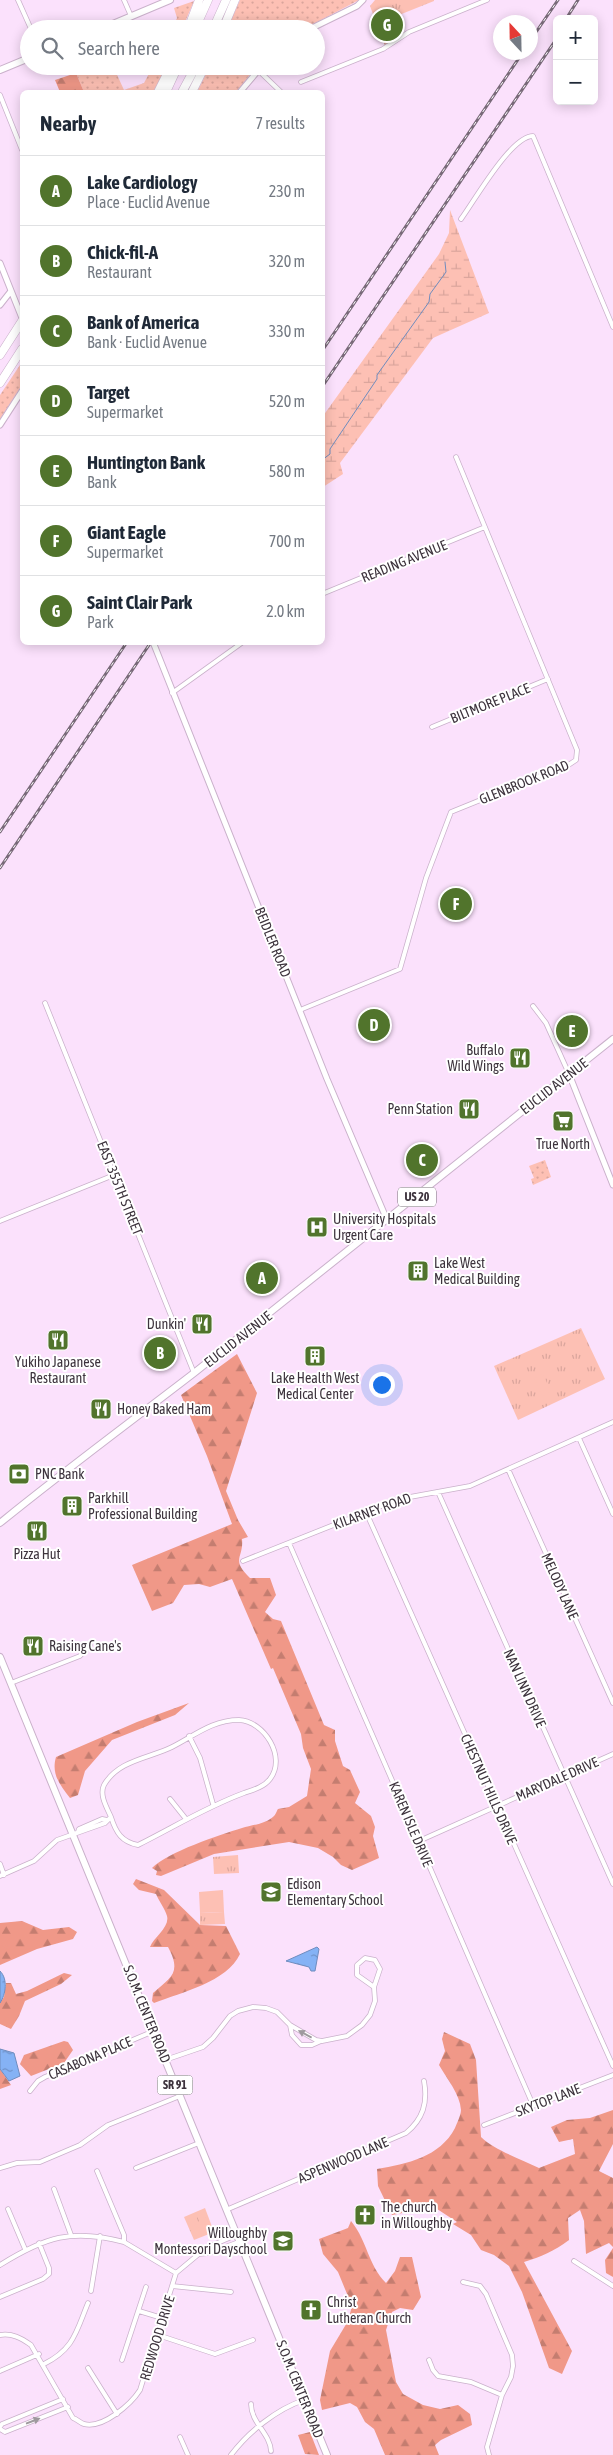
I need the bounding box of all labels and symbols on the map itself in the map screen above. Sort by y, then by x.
pin: G [371,6,403,44]
north arrow [493,15,538,60]
street label: READING AVENUE [359,537,449,585]
street label: BILTMORE PLACE [448,680,532,726]
street label: GLENBROOK ROAD [477,757,571,807]
pin: F [440,885,472,923]
street label: BEIDLER ROAD [252,905,294,979]
pin: D [358,1006,390,1044]
pin: E [556,1012,588,1050]
place label: Buffalo Wild Wings [447,1042,504,1074]
restaurant icon: Buffalo Wild Wings [508,1046,532,1070]
street label: EUCLID AVENUE [517,1055,591,1117]
restaurant icon: Penn Station [457,1097,481,1121]
place label: Penn Station [387,1101,453,1117]
supermarket icon: True North [551,1109,575,1133]
place label: True North [536,1136,590,1152]
street label: EAST 355TH STREET [94,1139,146,1237]
pin: C [406,1141,438,1179]
road number: US 20 [398,1188,436,1206]
place label: University Hospitals Urgent Care [333,1211,436,1243]
hospital icon: University Hospitals Urgent Care [305,1215,329,1239]
place label: Lake West Medical Building [434,1255,520,1287]
pin: A [246,1259,278,1297]
building icon: Lake West Medical Building [406,1259,430,1283]
street label: EUCLID AVENUE [201,1308,275,1370]
restaurant icon: Dunkin' [190,1312,214,1336]
place label: Dunkin' [147,1316,186,1332]
restaurant icon: Yukiho Japanese Restaurant [46,1328,70,1352]
pin: B [144,1334,176,1372]
building icon: Lake Health West Medical Center [303,1344,327,1368]
place label: Yukiho Japanese Restaurant [15,1354,101,1386]
place label: Lake Health West Medical Center [271,1370,359,1402]
your location [369,1372,395,1398]
restaurant icon: Honey Baked Ham [89,1397,113,1421]
place label: Honey Baked Ham [117,1401,211,1417]
bank icon: PNC Bank [7,1462,31,1486]
place label: PNC Bank [35,1466,84,1482]
street label: KILARNEY ROAD [331,1489,413,1533]
place label: Parkhill Professional Building [88,1490,197,1522]
building icon: Parkhill Professional Building [60,1494,84,1518]
restaurant icon: Pizza Hut [25,1519,49,1543]
place label: Pizza Hut [13,1546,61,1562]
street label: MELODY LANE [538,1550,582,1622]
restaurant icon: Raising Cane's [21,1634,45,1658]
place label: Raising Cane's [49,1638,121,1654]
street label: NAN LINN DRIVE [501,1646,549,1730]
street label: CHESTNUT HILLS DRIVE [458,1732,520,1846]
street label: MARYDALE DRIVE [513,1754,601,1804]
street label: KAREN ISLE DRIVE [386,1779,436,1869]
place label: Edison Elementary School [287,1876,383,1908]
school or university icon: Edison Elementary School [259,1880,283,1904]
street label: S.O.M. CENTER ROAD [120,1963,174,2065]
one-way arrow [298,2030,312,2038]
street label: CASABONA PLACE [46,2033,134,2083]
road number: SR 91 [158,2076,192,2094]
street label: SKYTOP LANE [513,2080,583,2120]
street label: ASPENWOOD LANE [295,2134,391,2186]
place label: The church in Willoughby [381,2199,452,2231]
church icon: The church in Willoughby [353,2203,377,2227]
place label: Willoughby Montessori Dayschool [154,2225,267,2257]
school or university icon: Willoughby Montessori Dayschool [271,2229,295,2253]
street label: REDWOOD DRIVE [136,2294,178,2382]
place label: Christ Lutheran Church [327,2294,411,2326]
church icon: Christ Lutheran Church [299,2298,323,2322]
street label: S.O.M. CENTER ROAD [273,2338,327,2440]
one-way arrow [26,2417,41,2424]

